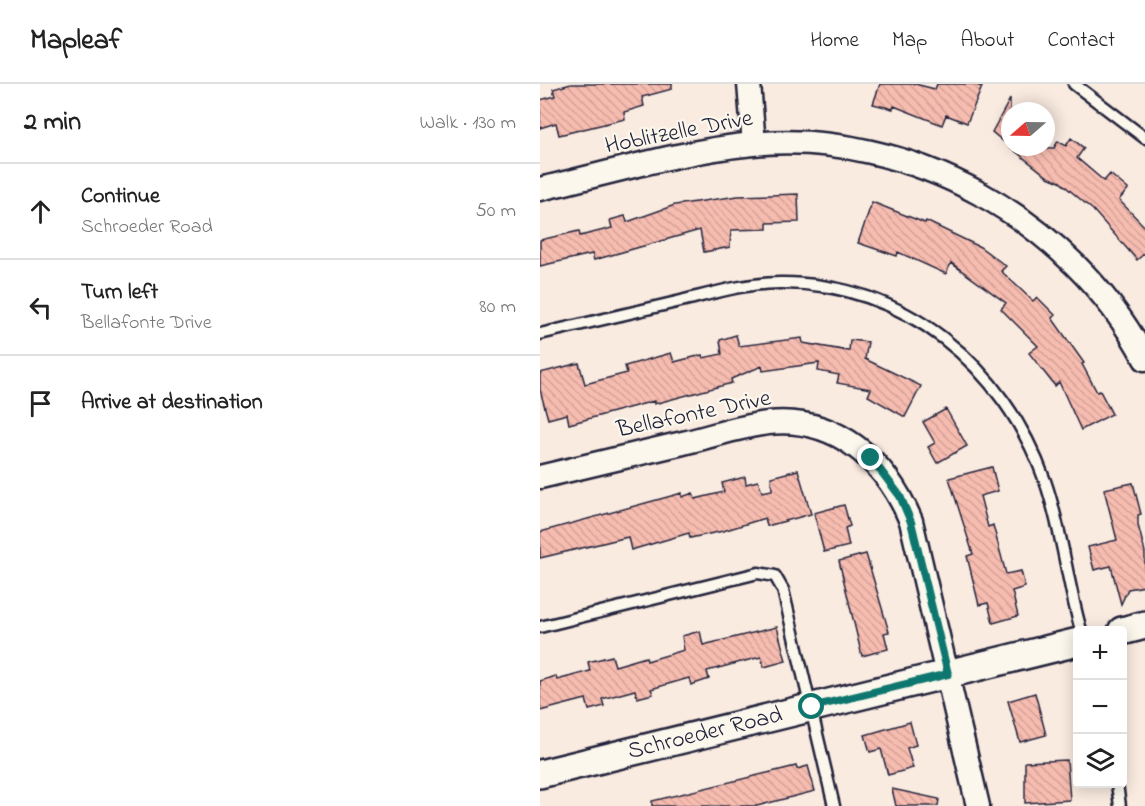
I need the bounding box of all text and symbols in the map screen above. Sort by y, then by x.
text: Mapleaf [30,21,122,62]
text: Home [810,26,859,56]
text: Map [892,26,927,56]
text: About [960,26,1014,56]
text: Contact [1047,26,1115,56]
street label: Hoblitzelle Drive [602,101,756,164]
north arrow [1001,102,1055,156]
text: 2 min [24,104,81,142]
text: Walk · 130 m [420,109,516,138]
text: Continue [81,181,160,213]
icon: ahead [24,195,57,228]
text: 50 m [475,197,516,226]
text: Schroeder Road [81,213,213,242]
text: Turn left [81,277,158,309]
icon: left [24,291,57,324]
text: 80 m [479,293,516,322]
text: Bellafonte Drive [81,309,212,338]
street label: Bellafonte Drive [613,382,775,449]
icon: arrive [24,387,57,420]
text: Arrive at destination [81,387,263,419]
route end [857,444,883,470]
map controls [1073,626,1127,788]
button: + [1073,626,1127,680]
button: − [1073,680,1127,734]
route start [798,693,824,719]
street label: Schroeder Road [624,698,787,769]
button: layers [1073,734,1127,788]

